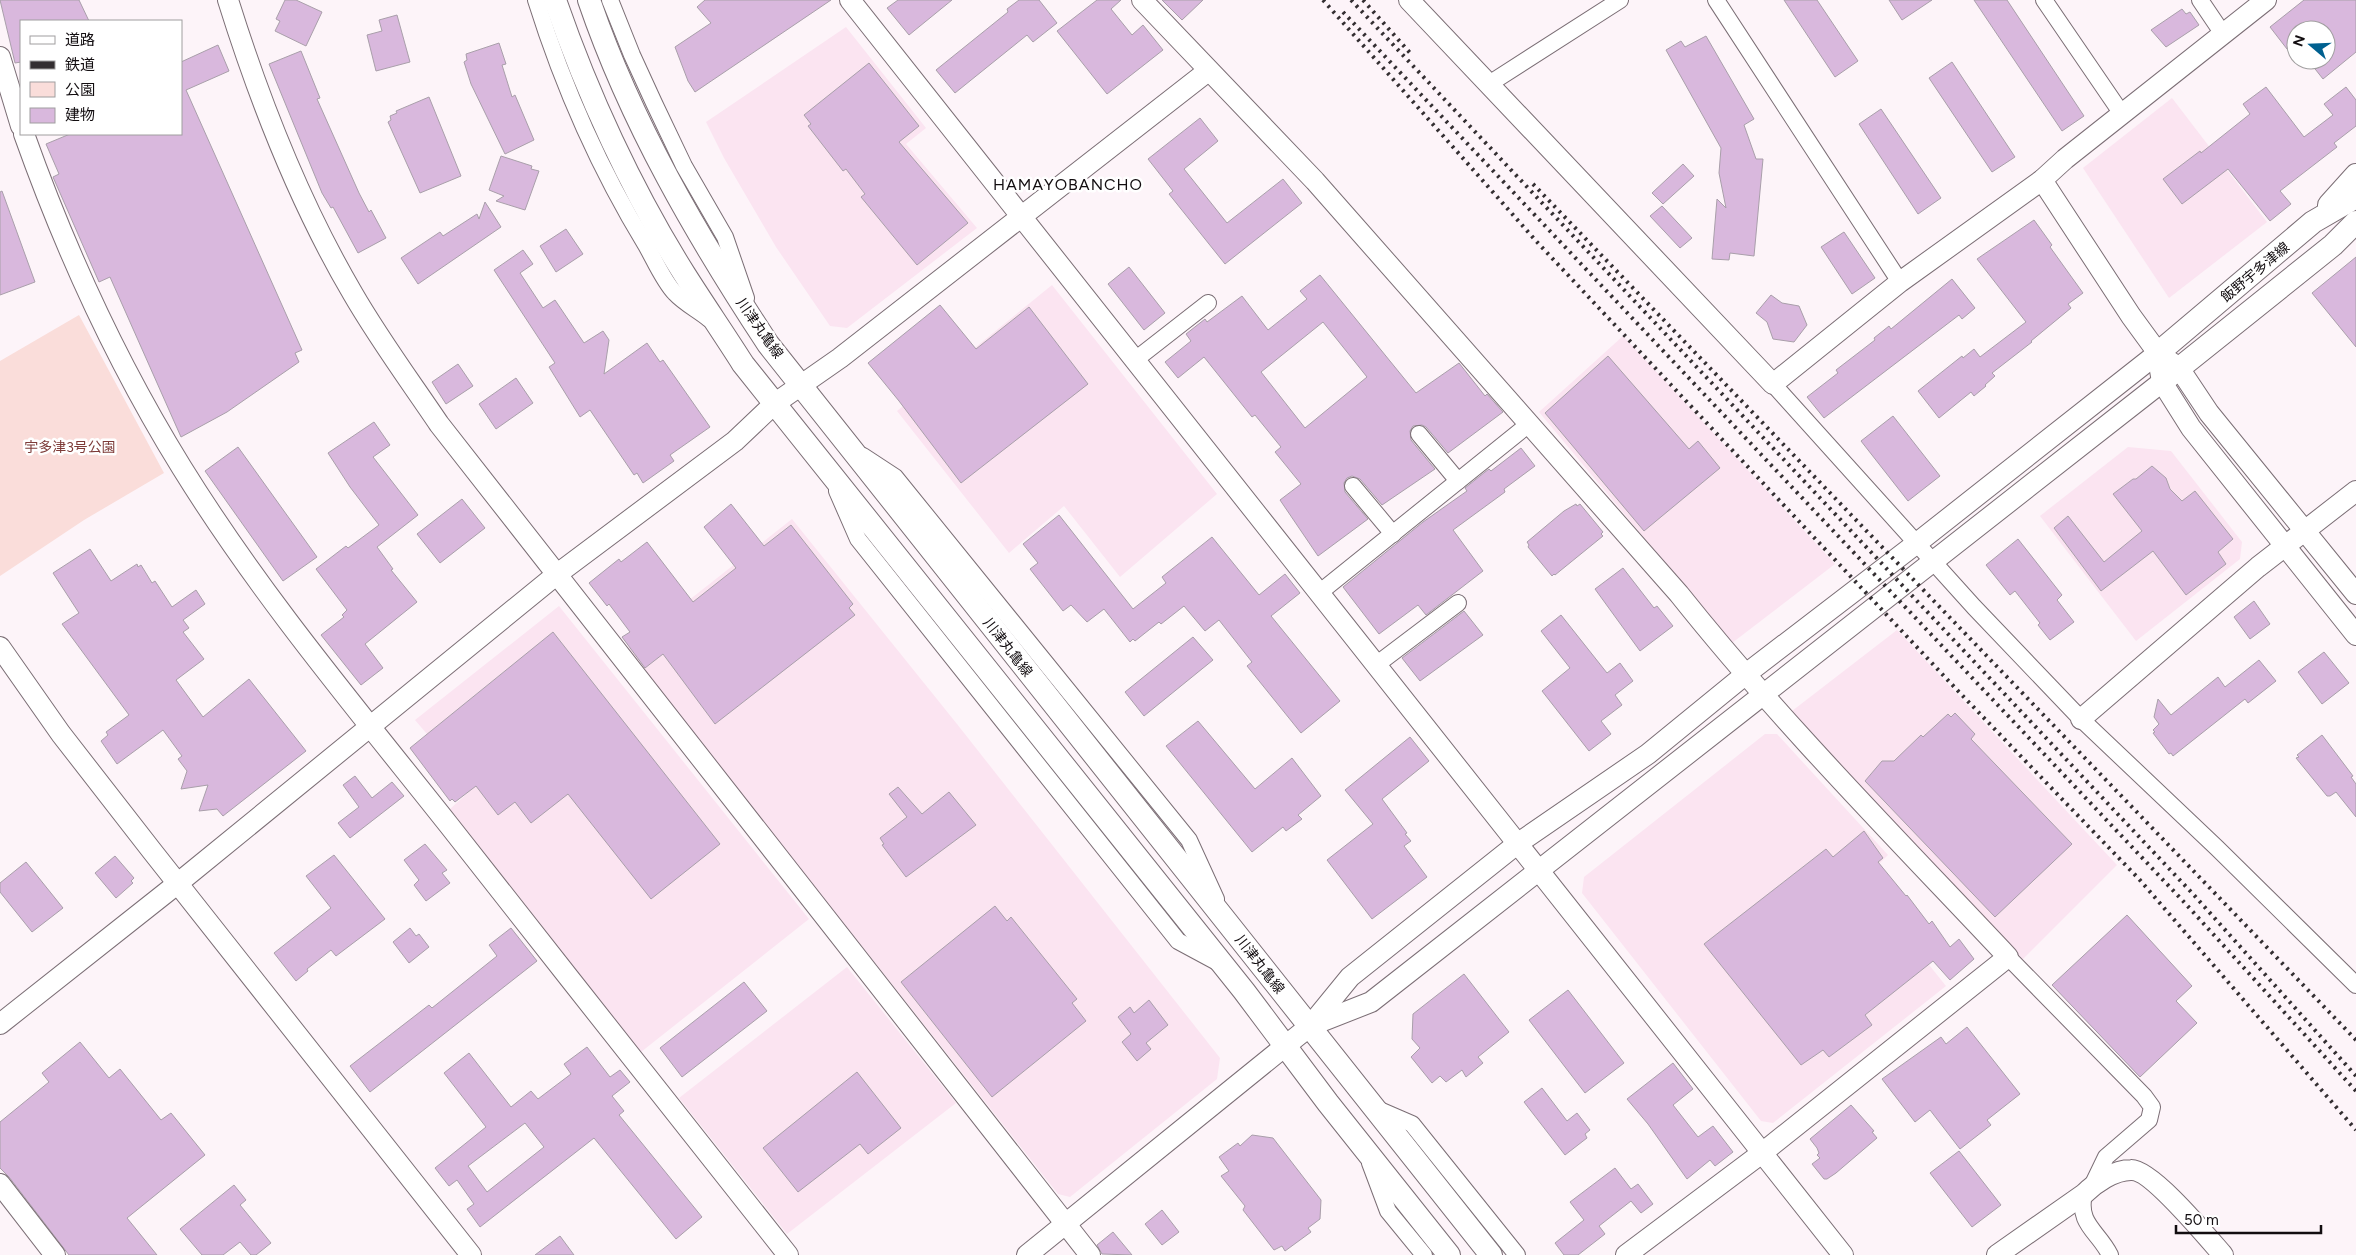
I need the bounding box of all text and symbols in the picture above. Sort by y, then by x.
legend [20,20,182,135]
north arrow [2286,20,2336,70]
text: 道路 [65,31,95,49]
text: N [2289,33,2309,49]
text: 鉄道 [65,56,95,74]
text: 公園 [65,81,95,99]
text: 建物 [65,106,95,124]
district label: HAMAYOBANCHO [993,175,1143,194]
street label: 飯野宇多津線 [2218,239,2293,306]
street label: 川津丸亀線 [733,295,787,362]
park label: 宇多津3号公園 [24,439,116,456]
street label: 川津丸亀線 [979,614,1036,680]
street label: 川津丸亀線 [1231,931,1288,997]
scale bar [2176,1202,2321,1234]
text: 50 m [2184,1211,2219,1229]

